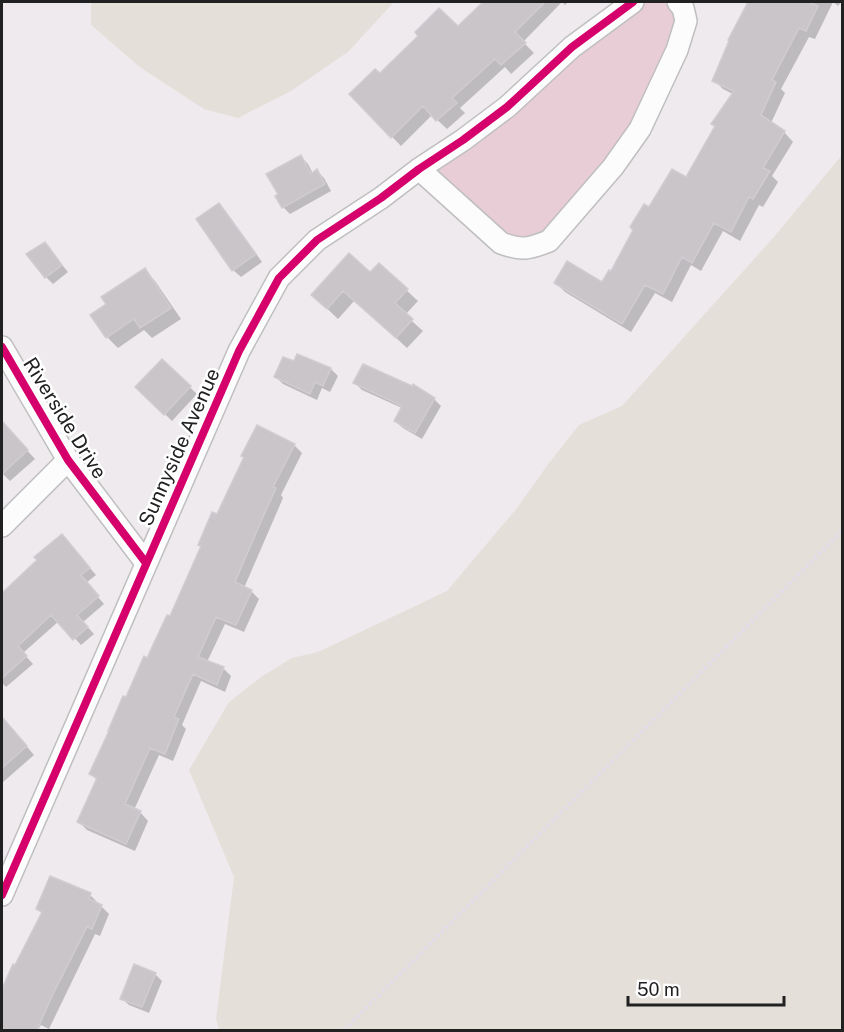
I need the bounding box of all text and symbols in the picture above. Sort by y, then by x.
street label: Riverside Drive [18,353,112,483]
street label: Sunnyside Avenue [133,364,225,530]
scale bar [628,969,784,1007]
text: 50 m [637,979,680,1000]

